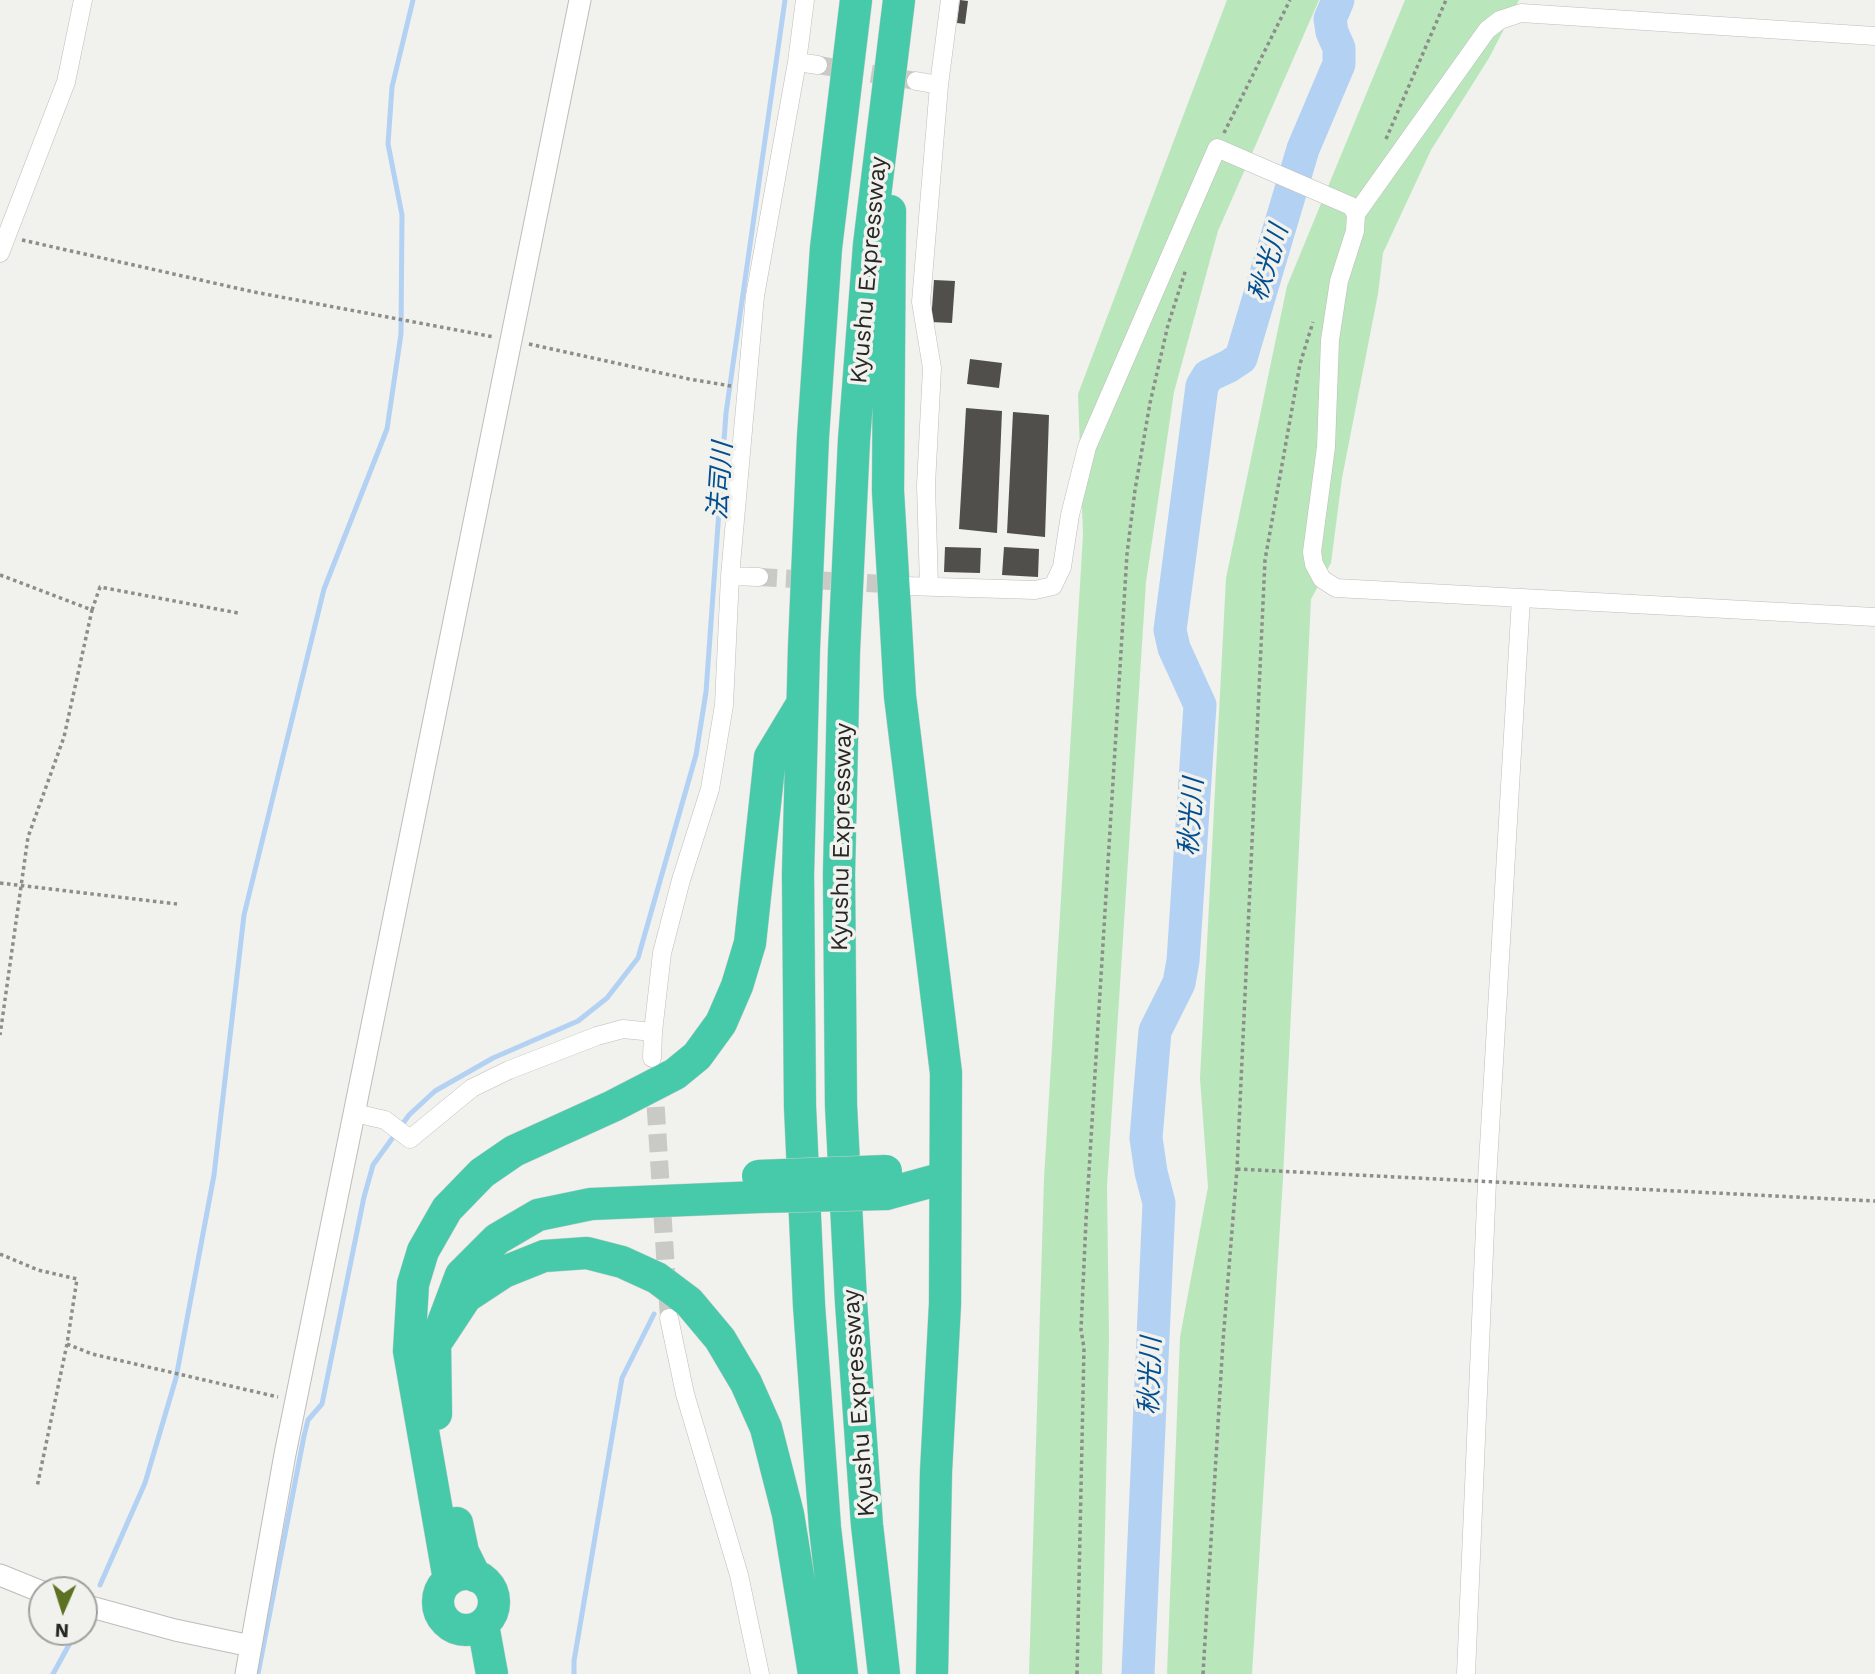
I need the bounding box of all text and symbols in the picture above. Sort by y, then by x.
street label: Kyushu Expressway [845,155,893,385]
water label: 秋光川 [1243,221,1295,305]
water label: 法司川 [703,441,739,521]
street label: Kyushu Expressway [826,723,858,951]
water label: 秋光川 [1174,777,1210,857]
street label: Kyushu Expressway [837,1288,881,1518]
water label: 秋光川 [1134,1336,1168,1416]
north arrow [28,1576,98,1646]
text: N [54,1619,70,1642]

